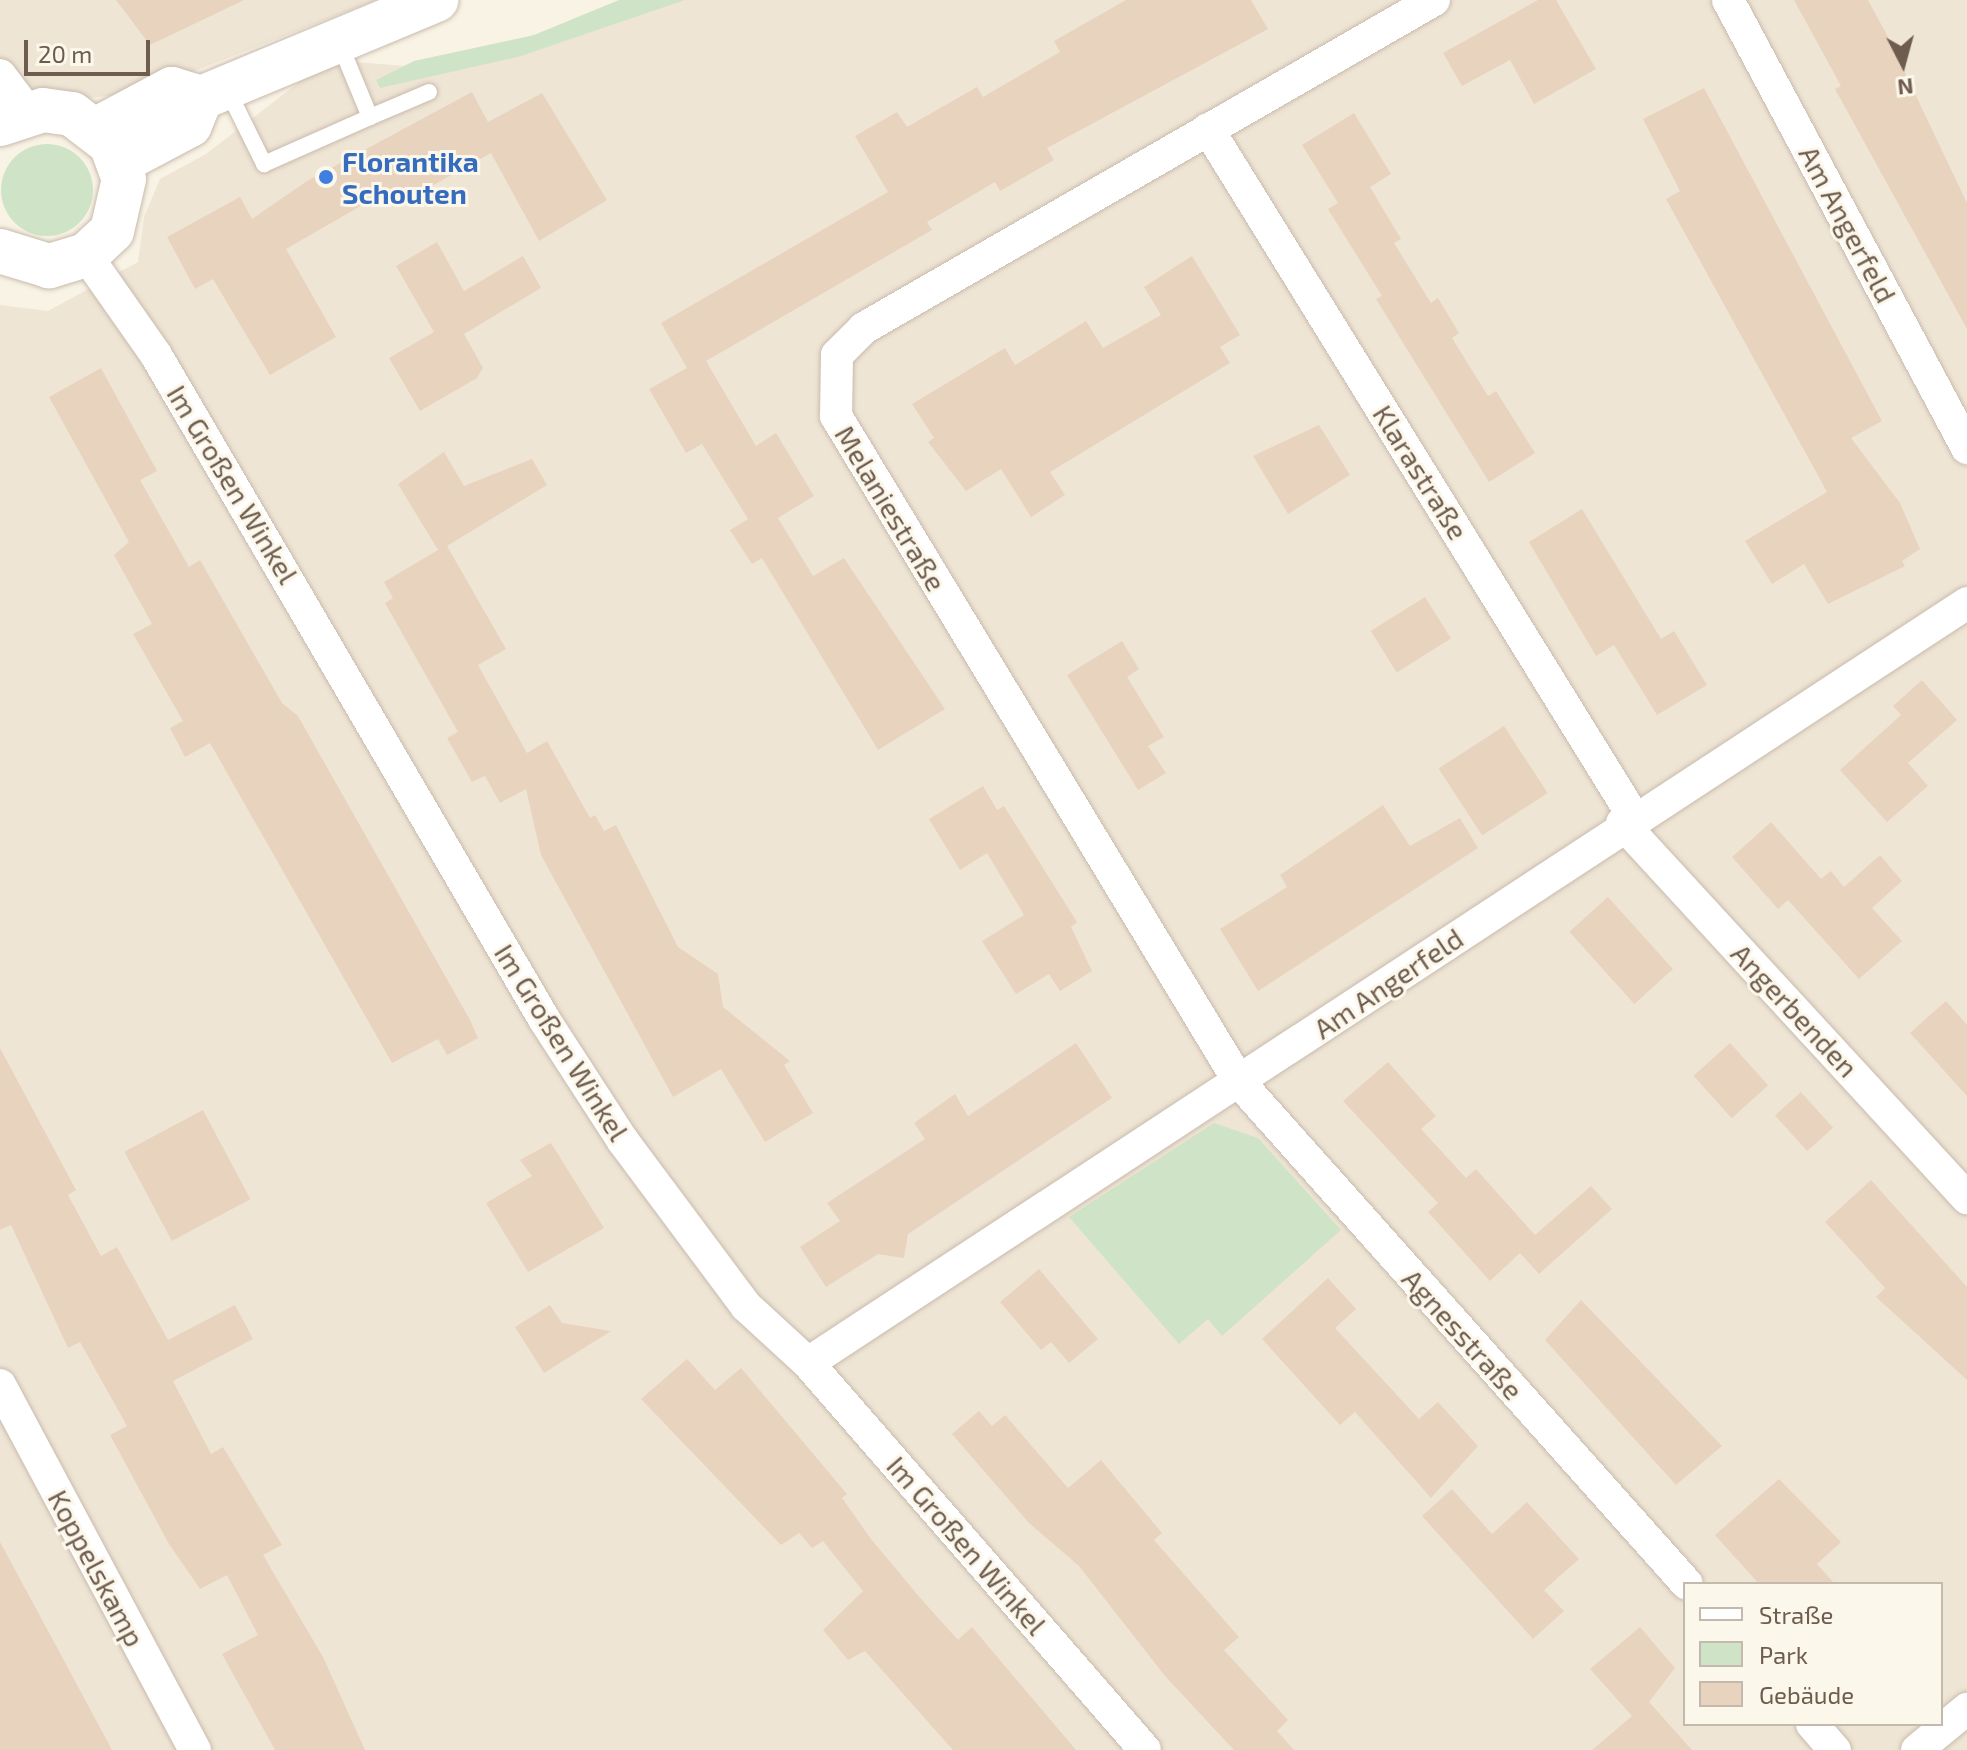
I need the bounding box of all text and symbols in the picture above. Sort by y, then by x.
scale bar [28,24,154,74]
north arrow [1863,24,1943,104]
text: 20 m [38,39,92,68]
text: N [1896,74,1915,102]
street label: Am Angerfeld [1792,140,1904,308]
place label: Florantika Schouten [342,144,479,210]
marker: Florantika Schouten [317,168,335,186]
street label: Im Großen Winkel [160,379,306,589]
street label: Klarastraße [1366,399,1476,545]
street label: Melaniestraße [828,419,954,597]
street label: Am Angerfeld [1307,921,1469,1045]
street label: Angerbenden [1725,936,1865,1084]
street label: Im Großen Winkel [488,937,636,1147]
street label: Agnesstraße [1396,1262,1530,1406]
street label: Im Großen Winkel [880,1449,1054,1641]
street label: Koppelskamp [42,1484,152,1652]
legend [1683,1582,1943,1726]
text: Straße [1759,1600,1833,1629]
text: Park [1759,1640,1808,1669]
text: Gebäude [1759,1680,1854,1709]

